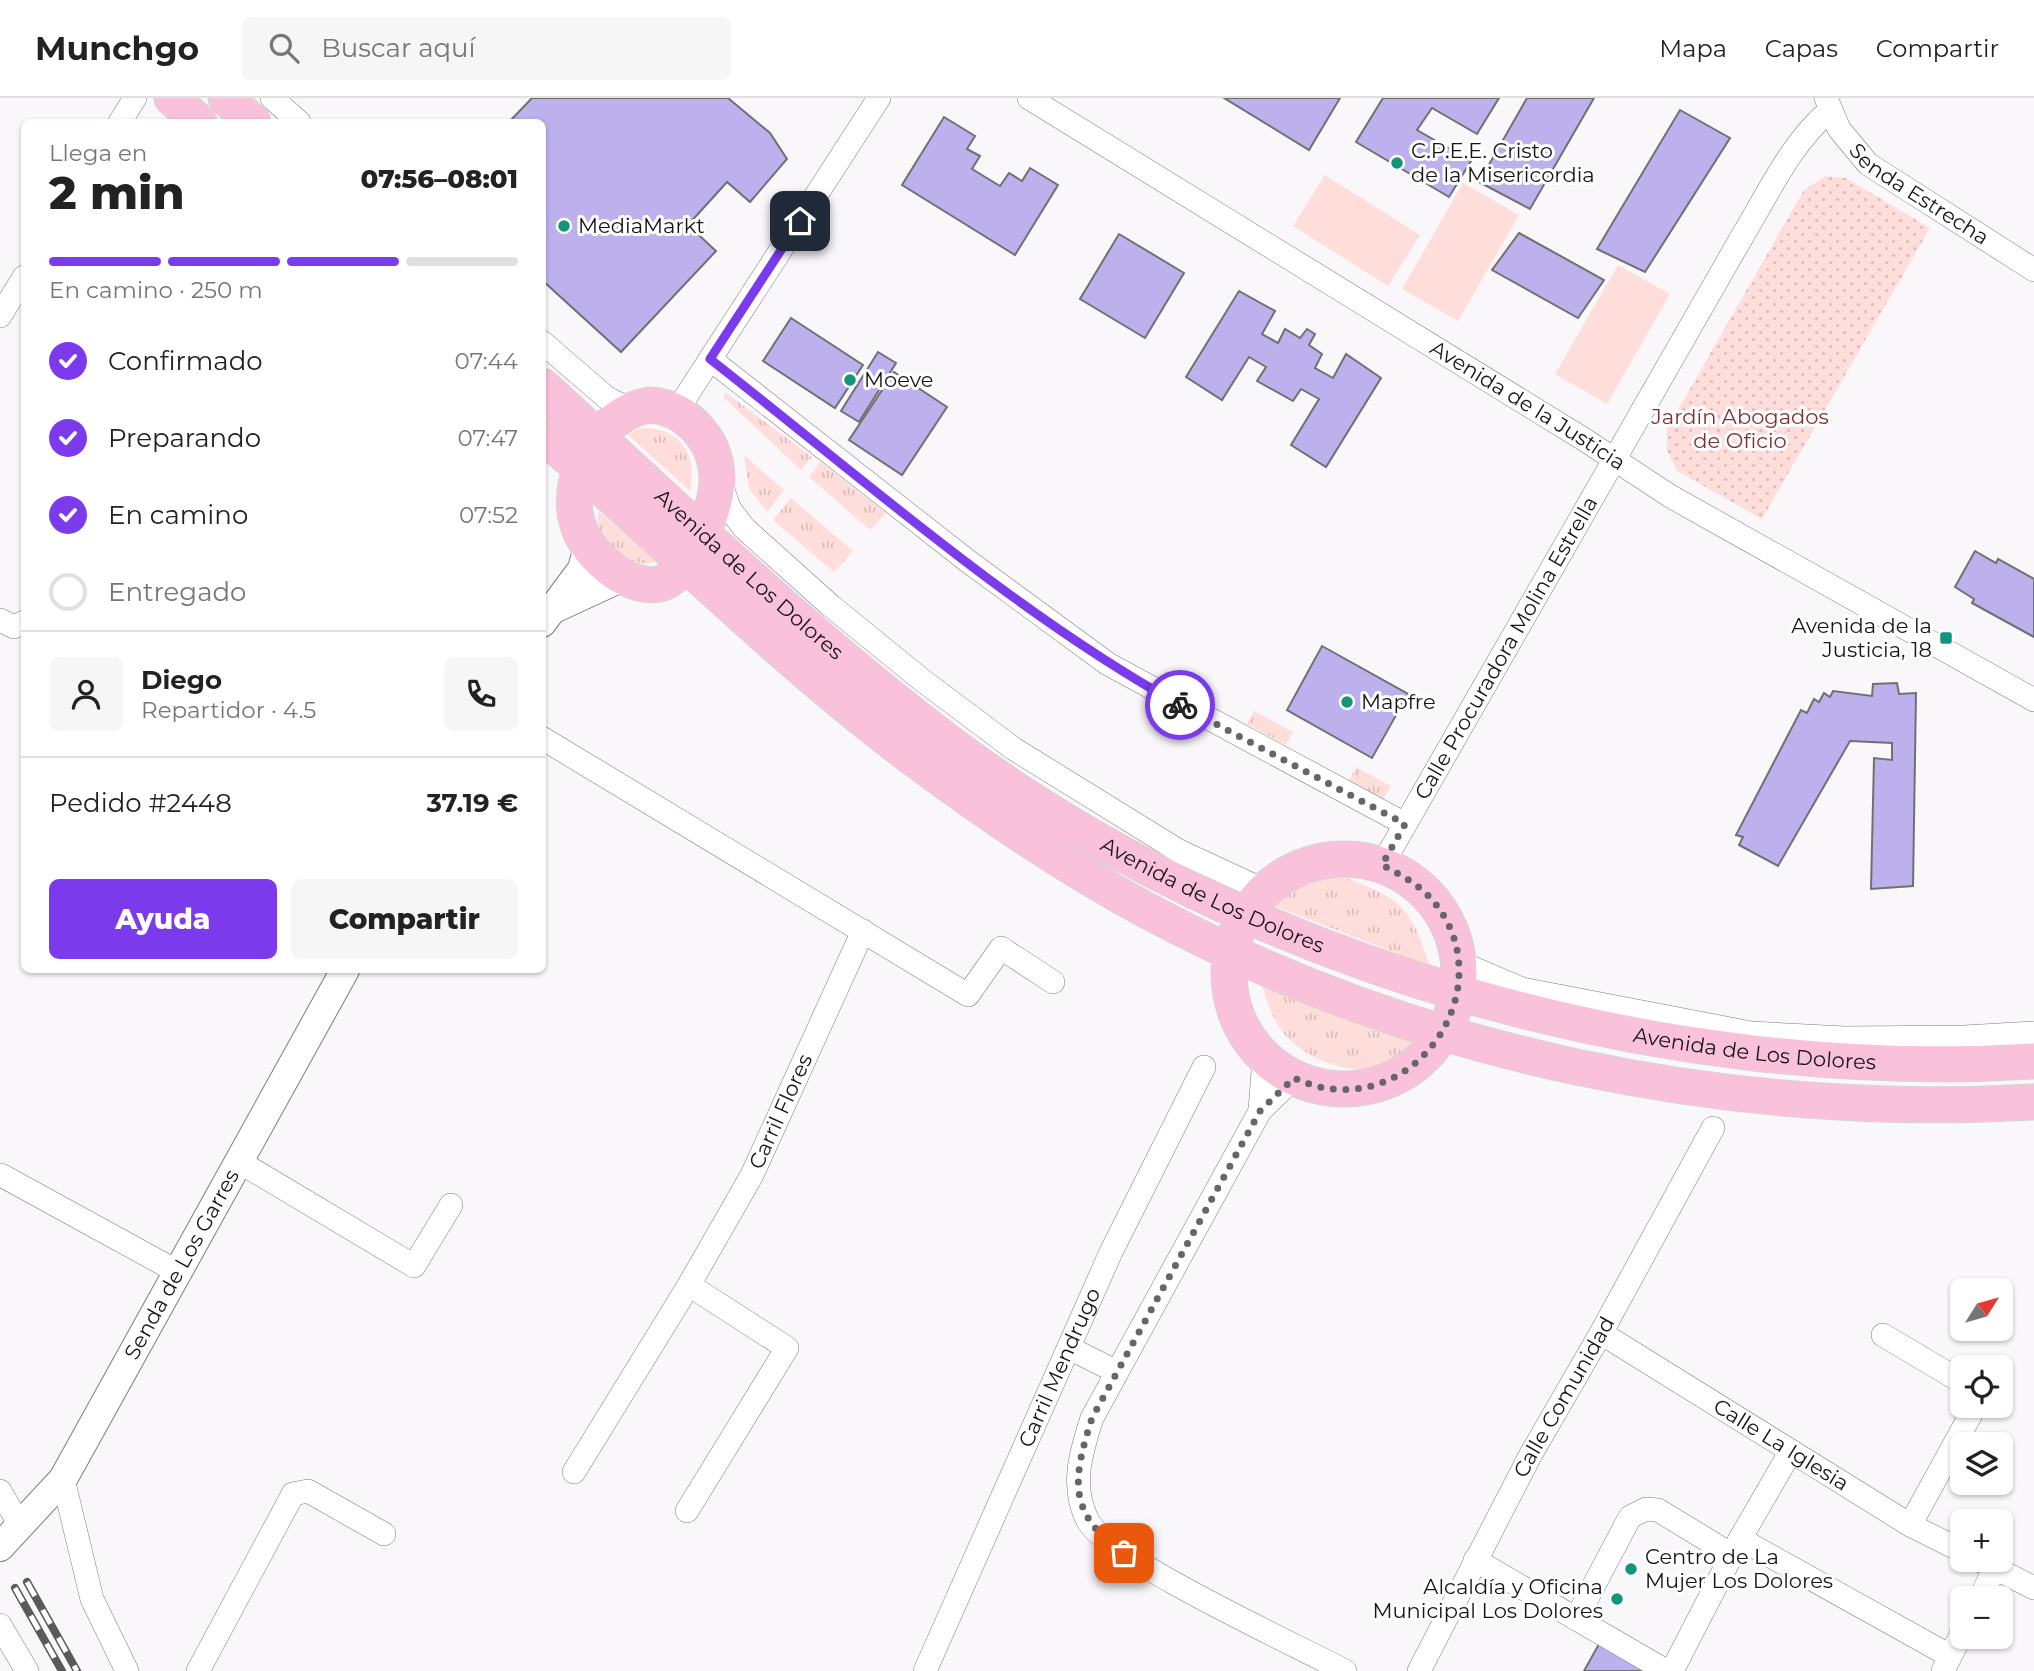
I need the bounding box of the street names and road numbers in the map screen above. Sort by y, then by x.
street label: Senda Estrecha [1844,138,1994,250]
street label: Avenida de la Justicia [1426,335,1630,475]
street label: Avenida de Los Dolores [650,483,849,665]
street label: Calle Procuradora Molina Estrella [1409,492,1603,804]
street label: Avenida de Los Dolores [1097,832,1328,958]
street label: Avenida de Los Dolores [1631,1022,1877,1075]
street label: Carril Flores [743,1050,817,1173]
street label: Senda de Los Garres [119,1165,244,1364]
street label: Carril Mendrugo [1013,1284,1106,1451]
street label: Calle Comunidad [1508,1312,1620,1482]
street label: Calle La Iglesia [1709,1393,1853,1496]

